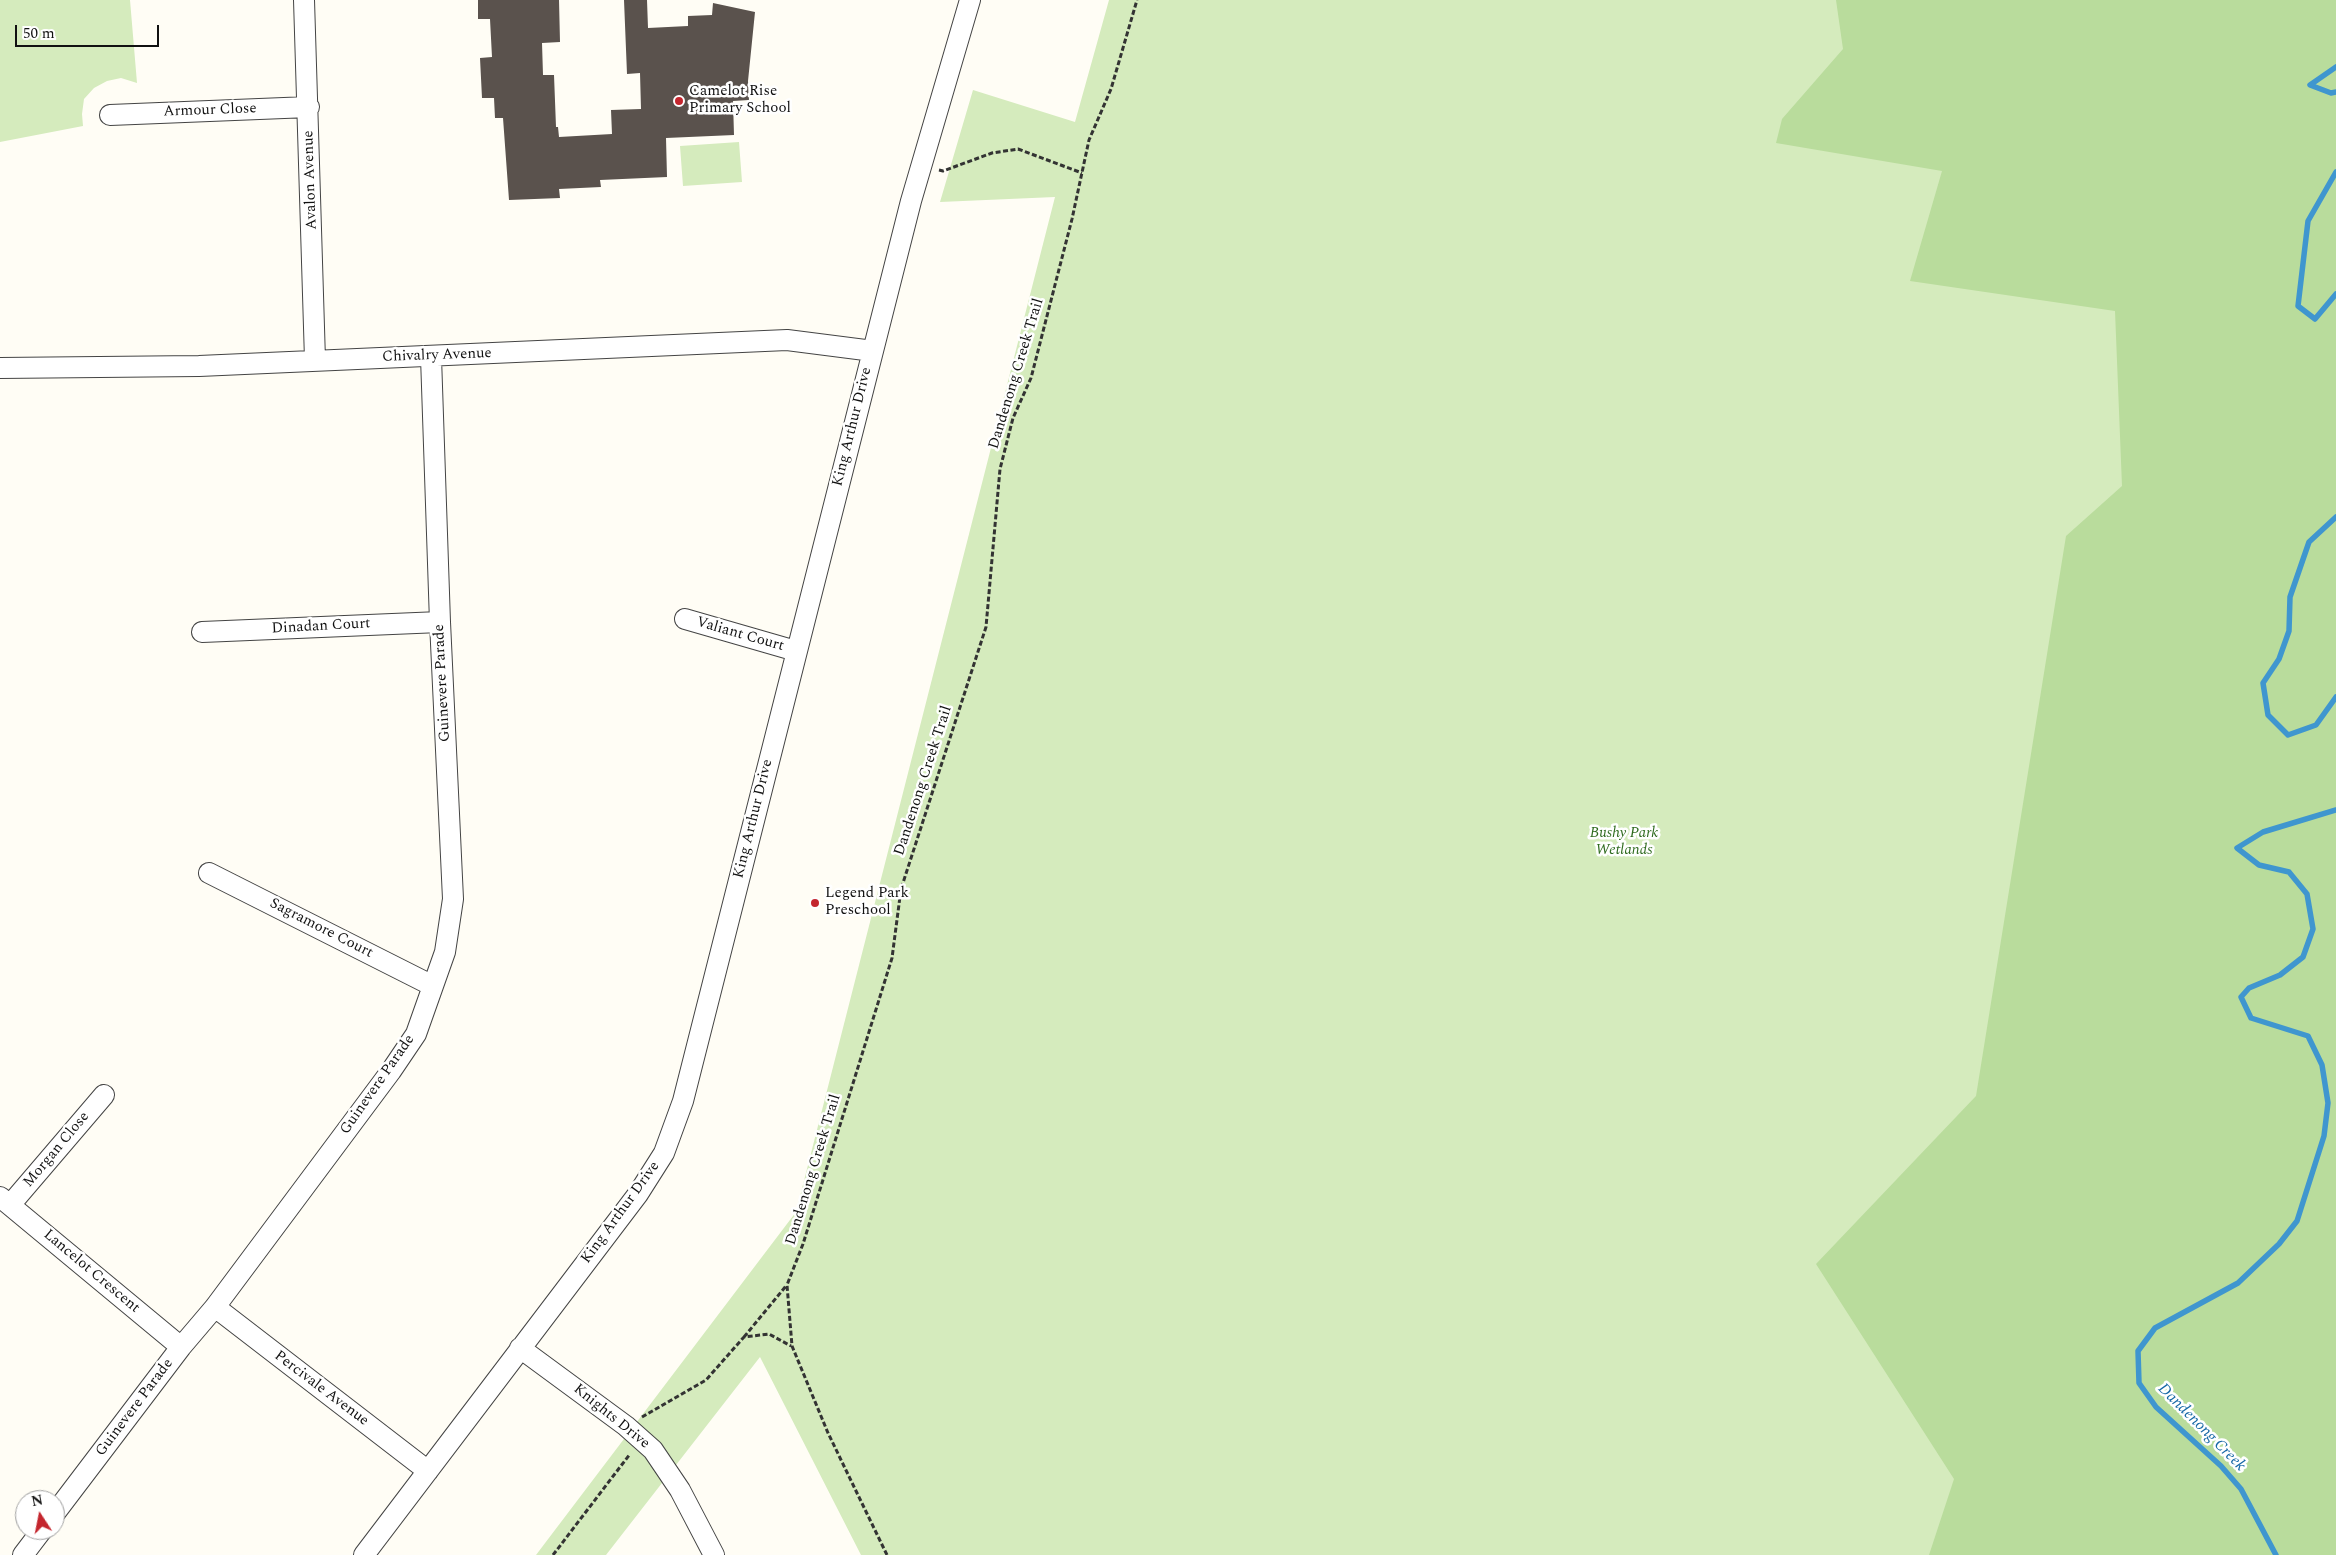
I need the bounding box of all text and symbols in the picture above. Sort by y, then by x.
scale bar [18,15,161,47]
text: 50 m [23,22,55,45]
place label: Camelot Rise Primary School [689,83,791,118]
marker: Camelot Rise Primary School [673,95,685,107]
street label: Armour Close [163,100,257,122]
street label: Avalon Avenue [300,130,322,230]
street label: Dandenong Creek Trail [986,297,1048,451]
street label: Chivalry Avenue [382,345,492,367]
street label: King Arthur Drive [830,366,876,488]
street label: Valiant Court [694,614,786,656]
street label: Dinadan Court [271,615,371,639]
street label: Guinevere Parade [431,624,455,742]
street label: Dandenong Creek Trail [891,704,957,858]
street label: King Arthur Drive [731,758,777,880]
park label: Bushy Park Wetlands [1590,825,1658,860]
place label: Legend Park Preschool [825,885,909,920]
street label: Sagramore Court [266,895,376,963]
marker: Legend Park Preschool [809,897,821,909]
street label: Guinevere Parade [337,1032,419,1138]
street label: Dandenong Creek Trail [783,1093,845,1247]
street label: Morgan Close [20,1108,94,1192]
street label: King Arthur Drive [578,1158,664,1268]
street label: Lancelot Crescent [39,1226,143,1318]
street label: Percivale Avenue [270,1348,372,1430]
street label: Guinevere Parade [92,1356,178,1460]
water label: Dandenong Creek [2153,1380,2249,1476]
street label: Knights Drive [569,1381,653,1453]
text: N [30,1489,45,1512]
north arrow [15,1490,65,1540]

